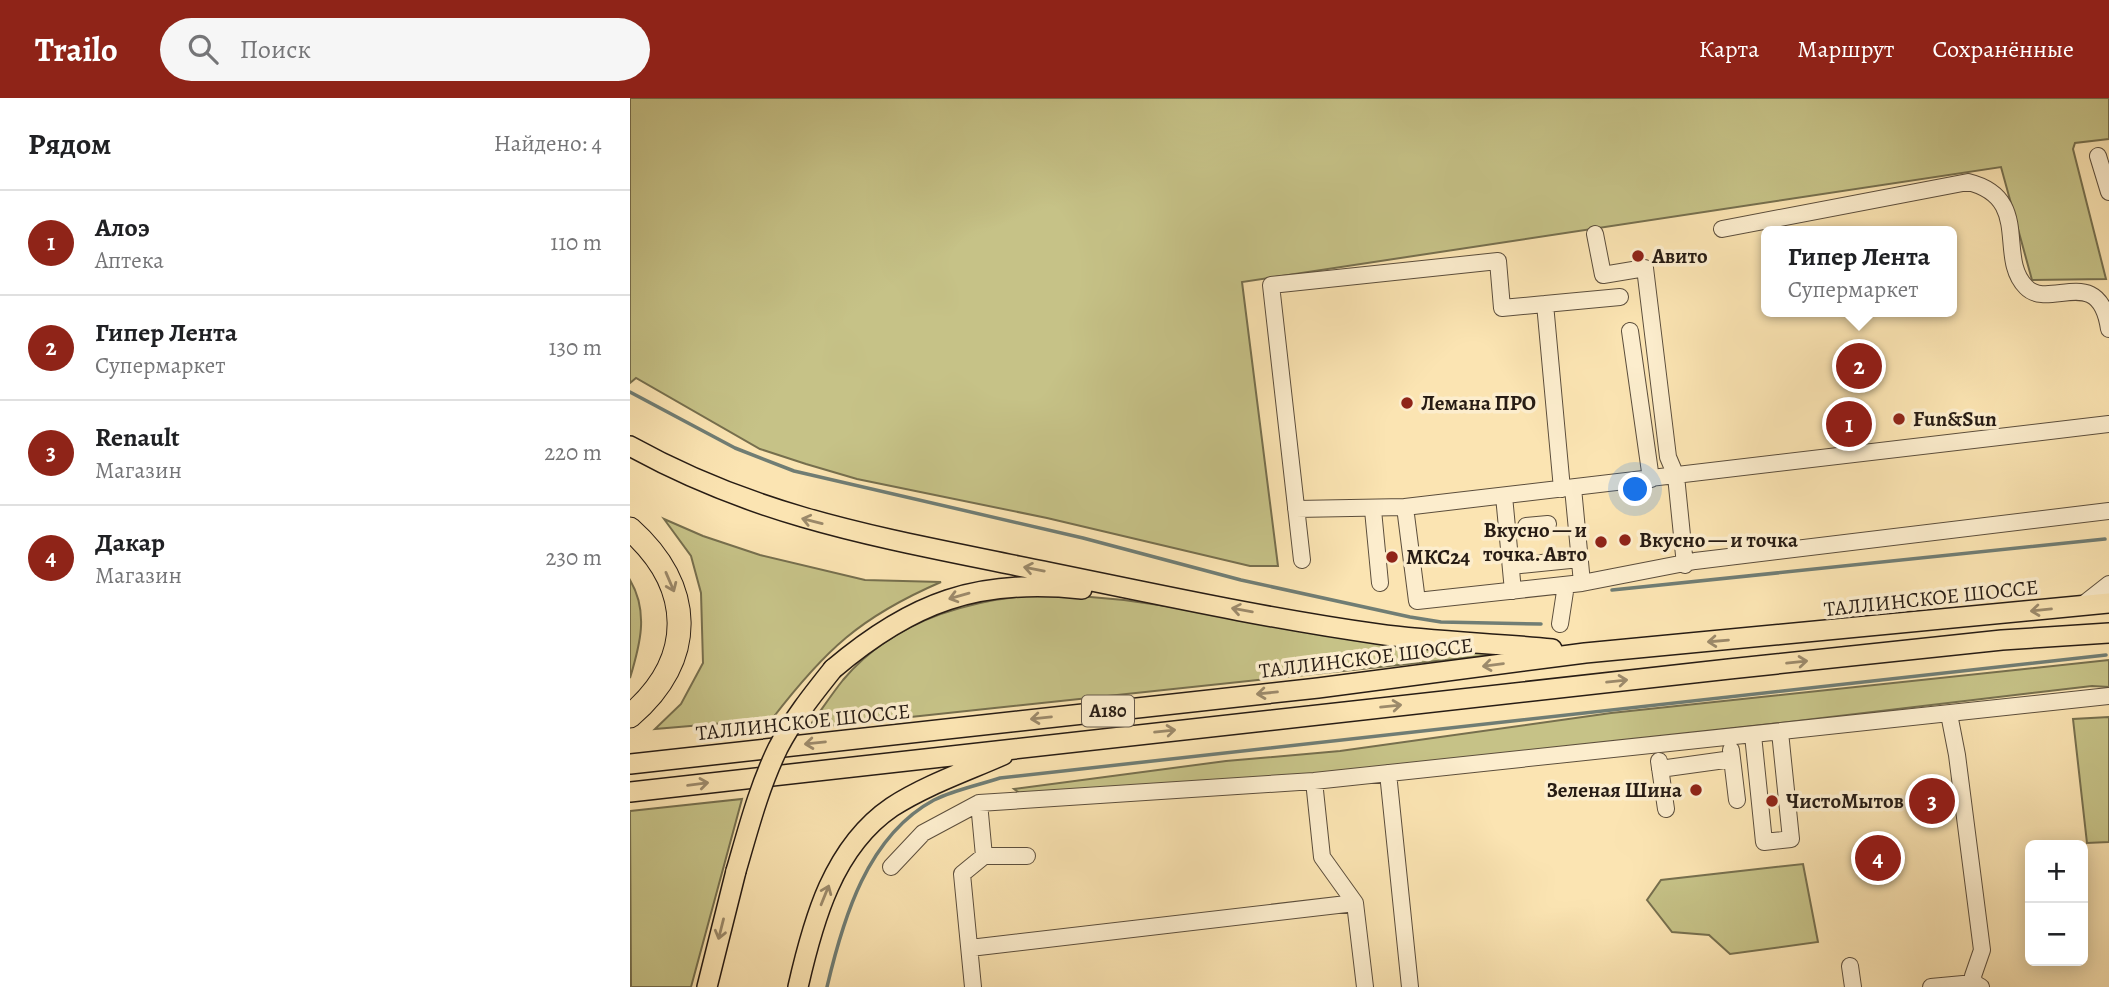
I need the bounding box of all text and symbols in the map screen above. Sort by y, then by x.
search box [160,18,650,81]
text: Trailo [35,27,118,72]
icon: search [184,30,222,68]
text: Поиск [240,32,311,67]
text: Карта [1699,33,1759,65]
text: Маршрут [1797,33,1895,65]
text: Сохранённые [1933,33,2074,65]
text: Рядом [28,124,111,164]
text: Найдено: 4 [494,128,602,159]
text: Алоэ [95,210,150,245]
popup [1761,226,1957,317]
text: 1 [47,227,55,258]
text: 110 m [550,227,602,258]
text: Гипер Лента [1788,239,1930,274]
place label: Авито [1651,242,1708,270]
text: Аптека [95,245,164,276]
marker: Авито [1630,248,1646,264]
text: Супермаркет [1788,274,1918,305]
text: Гипер Лента [95,315,237,350]
text: 2 [45,332,57,363]
text: 130 m [549,332,602,363]
pin: 2 [1836,340,1882,392]
text: Супермаркет [95,350,226,381]
place label: Лемана ПРО [1421,389,1536,417]
marker: Лемана ПРО [1399,395,1415,411]
pin: 1 [1826,398,1872,450]
place label: Fun&Sun [1913,405,1997,433]
marker: Fun&Sun [1891,411,1907,427]
text: Renault [95,420,180,455]
text: 3 [46,437,56,468]
text: 220 m [544,437,602,468]
text: Магазин [95,455,182,486]
your location [1618,472,1652,506]
one-way arrow [801,514,824,527]
place label: Вкусно — и точка. Авто [1483,516,1587,568]
text: Дакар [95,525,165,560]
place label: Вкусно — и точка [1639,526,1798,554]
marker: Вкусно — и точка [1617,532,1633,548]
marker: Вкусно — и точка. Авто [1593,534,1609,550]
text: 4 [46,542,56,573]
text: 230 m [546,542,602,573]
place label: МКС24 [1406,543,1470,571]
marker: МКС24 [1384,549,1400,565]
text: Магазин [95,560,182,591]
one-way arrow [1024,561,1046,575]
one-way arrow [665,571,678,593]
street label: ТАЛЛИНСКОЕ ШОССЕ [1823,573,2039,623]
one-way arrow [949,590,971,603]
one-way arrow [1231,603,1254,616]
one-way arrow [2030,604,2053,617]
street label: ТАЛЛИНСКОЕ ШОССЕ [1257,631,1475,685]
one-way arrow [1708,635,1730,648]
one-way arrow [1786,655,1808,668]
one-way arrow [1482,659,1505,672]
one-way arrow [1605,675,1628,688]
one-way arrow [1256,687,1279,700]
road number: A180 [1082,696,1134,726]
street label: ТАЛЛИНСКОЕ ШОССЕ [695,697,911,747]
one-way arrow [1379,700,1402,713]
one-way arrow [1030,712,1053,725]
one-way arrow [1153,724,1175,737]
one-way arrow [804,737,827,750]
pin: 3 [1909,775,1955,827]
place label: Зеленая Шина [1546,776,1682,804]
one-way arrow [686,778,709,791]
marker: Зеленая Шина [1688,782,1704,798]
place label: ЧистоМытов [1786,787,1904,815]
marker: ЧистоМытов [1764,793,1780,809]
pin: 4 [1855,832,1901,884]
map controls [2025,840,2088,966]
button: + [2025,840,2088,903]
one-way arrow [820,885,833,907]
button: − [2025,903,2088,966]
one-way arrow [714,917,727,940]

